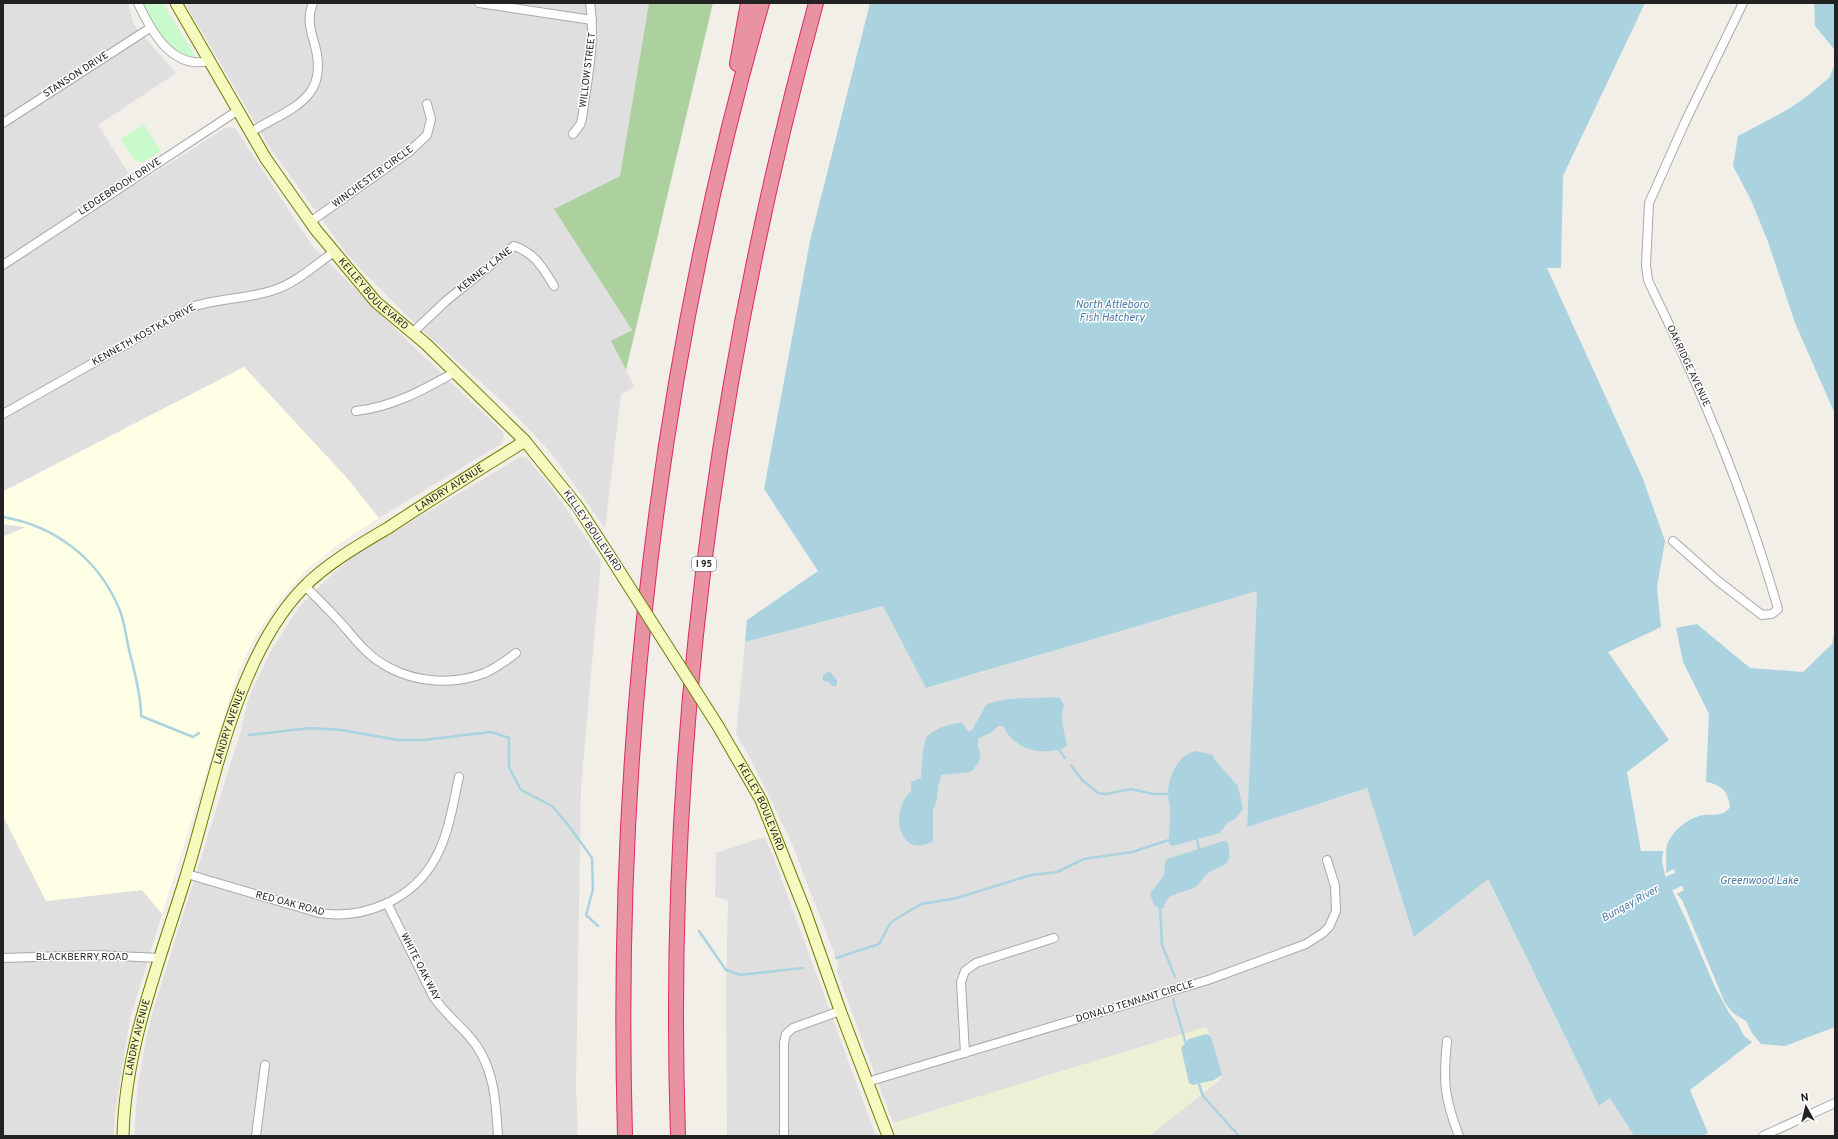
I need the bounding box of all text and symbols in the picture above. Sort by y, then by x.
street label: WILLOW STREET [577,31,599,108]
street label: STANSON DRIVE [41,49,111,101]
street label: WINCHESTER CIRCLE [330,143,416,211]
street label: LEDGEBROOK DRIVE [76,155,164,219]
street label: KENNEY LANE [455,245,515,295]
street label: KELLEY BOULEVARD [335,255,411,333]
water label: North Attleboro Fish Hatchery [1075,298,1149,325]
street label: KENNETH KOSTKA DRIVE [90,301,198,369]
street label: OAKRIDGE AVENUE [1663,323,1713,409]
street label: LANDRY AVENUE [413,462,486,515]
street label: KELLEY BOULEVARD [560,488,624,574]
road number: I 95 [692,557,716,571]
street label: LANDRY AVENUE [211,687,248,766]
street label: KELLEY BOULEVARD [735,761,787,853]
water label: Greenwood Lake [1720,874,1799,888]
water label: Bungay River [1599,882,1662,926]
street label: RED OAK ROAD [254,889,326,920]
street label: WHITE OAK WAY [397,931,443,1004]
street label: BLACKBERRY ROAD [36,951,128,964]
street label: DONALD TENNANT CIRCLE [1074,978,1196,1026]
street label: LANDRY AVENUE [123,997,153,1077]
north arrow [1786,1087,1826,1127]
text: N [1800,1091,1810,1106]

